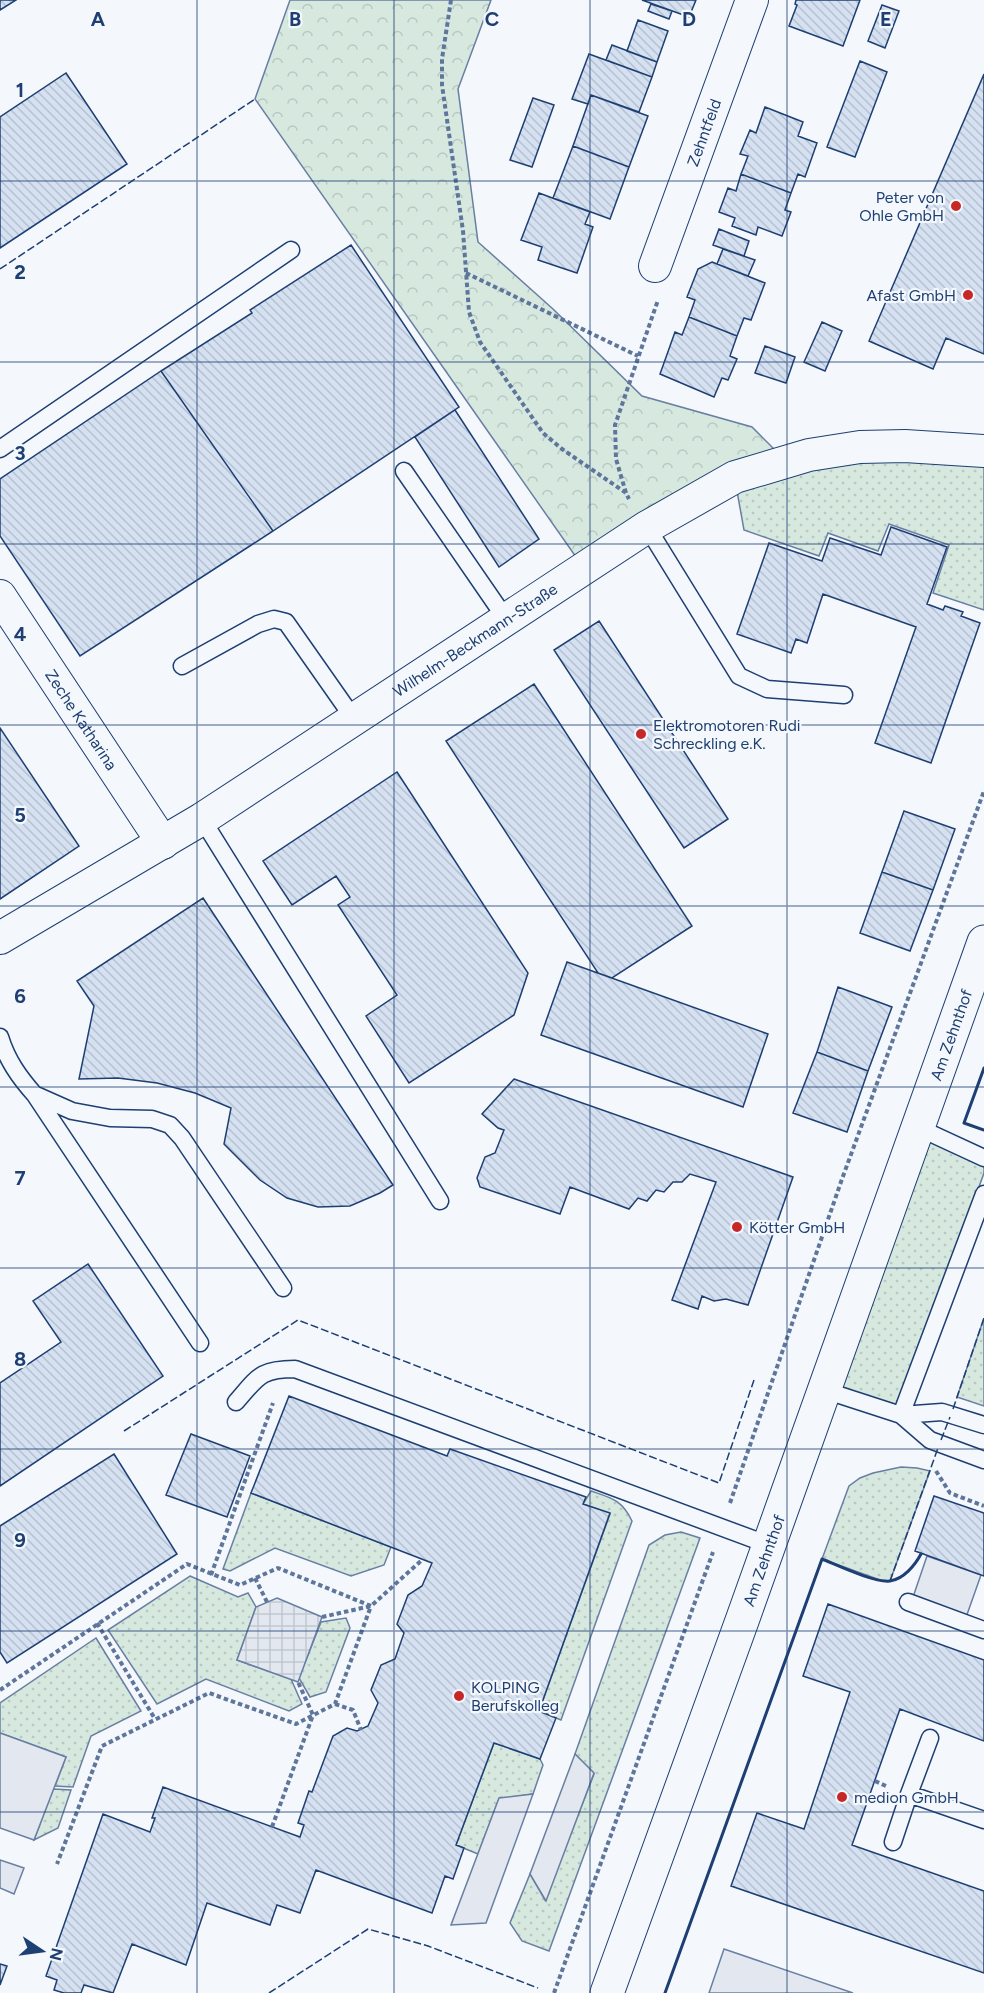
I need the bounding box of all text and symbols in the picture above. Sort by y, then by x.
text: A [91,7,106,31]
text: B [289,7,301,31]
text: C [485,7,499,31]
text: D [682,7,696,31]
text: E [880,7,892,31]
text: 1 [16,78,24,102]
street label: Zehntfeld [683,96,725,169]
place label: Peter von Ohle GmbH [859,188,944,225]
marker: Peter von Ohle GmbH [949,199,963,213]
text: 2 [14,260,26,284]
place label: Afast GmbH [867,286,956,305]
marker: Afast GmbH [961,288,975,302]
text: 3 [14,441,26,465]
street label: Wilhelm-Beckmann-Straße [390,579,561,701]
text: 4 [14,622,27,646]
street label: Zeche Katharina [41,666,121,774]
place label: Elektromotoren Rudi Schreckling e.K. [653,716,800,753]
marker: Elektromotoren Rudi Schreckling e.K. [634,727,648,741]
text: 5 [14,803,26,827]
text: 6 [14,984,26,1008]
street label: Am Zehnthof [926,987,976,1083]
text: 7 [14,1166,26,1190]
place label: Kötter GmbH [749,1218,845,1237]
marker: Kötter GmbH [730,1220,744,1234]
text: 8 [14,1347,26,1371]
street label: Am Zehnthof [739,1512,789,1609]
text: 9 [14,1528,26,1552]
place label: KOLPING Berufskolleg [471,1678,559,1715]
marker: KOLPING Berufskolleg [452,1689,466,1703]
place label: medion GmbH [854,1788,959,1807]
marker: medion GmbH [835,1790,849,1804]
north arrow [12,1921,72,1981]
text: N [45,1946,67,1962]

